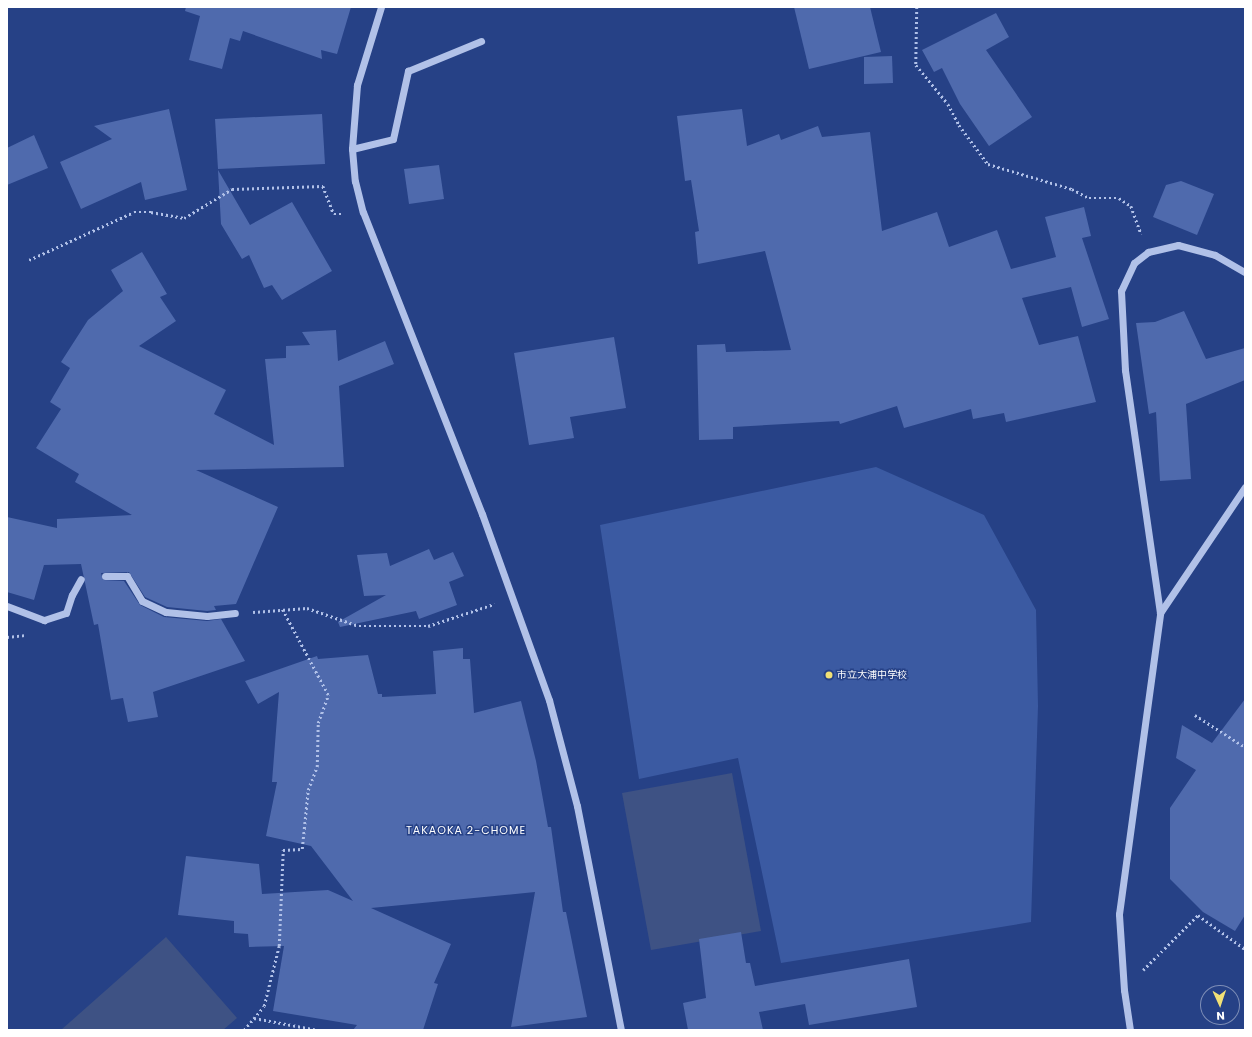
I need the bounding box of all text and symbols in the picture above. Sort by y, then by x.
place label: 市立大浦中学校 [837,669,907,681]
marker: 市立大浦中学校 [824,670,834,680]
district label: TAKAOKA 2-CHOME [406,823,526,837]
north arrow [1200,985,1240,1025]
text: N [1216,1008,1225,1024]

